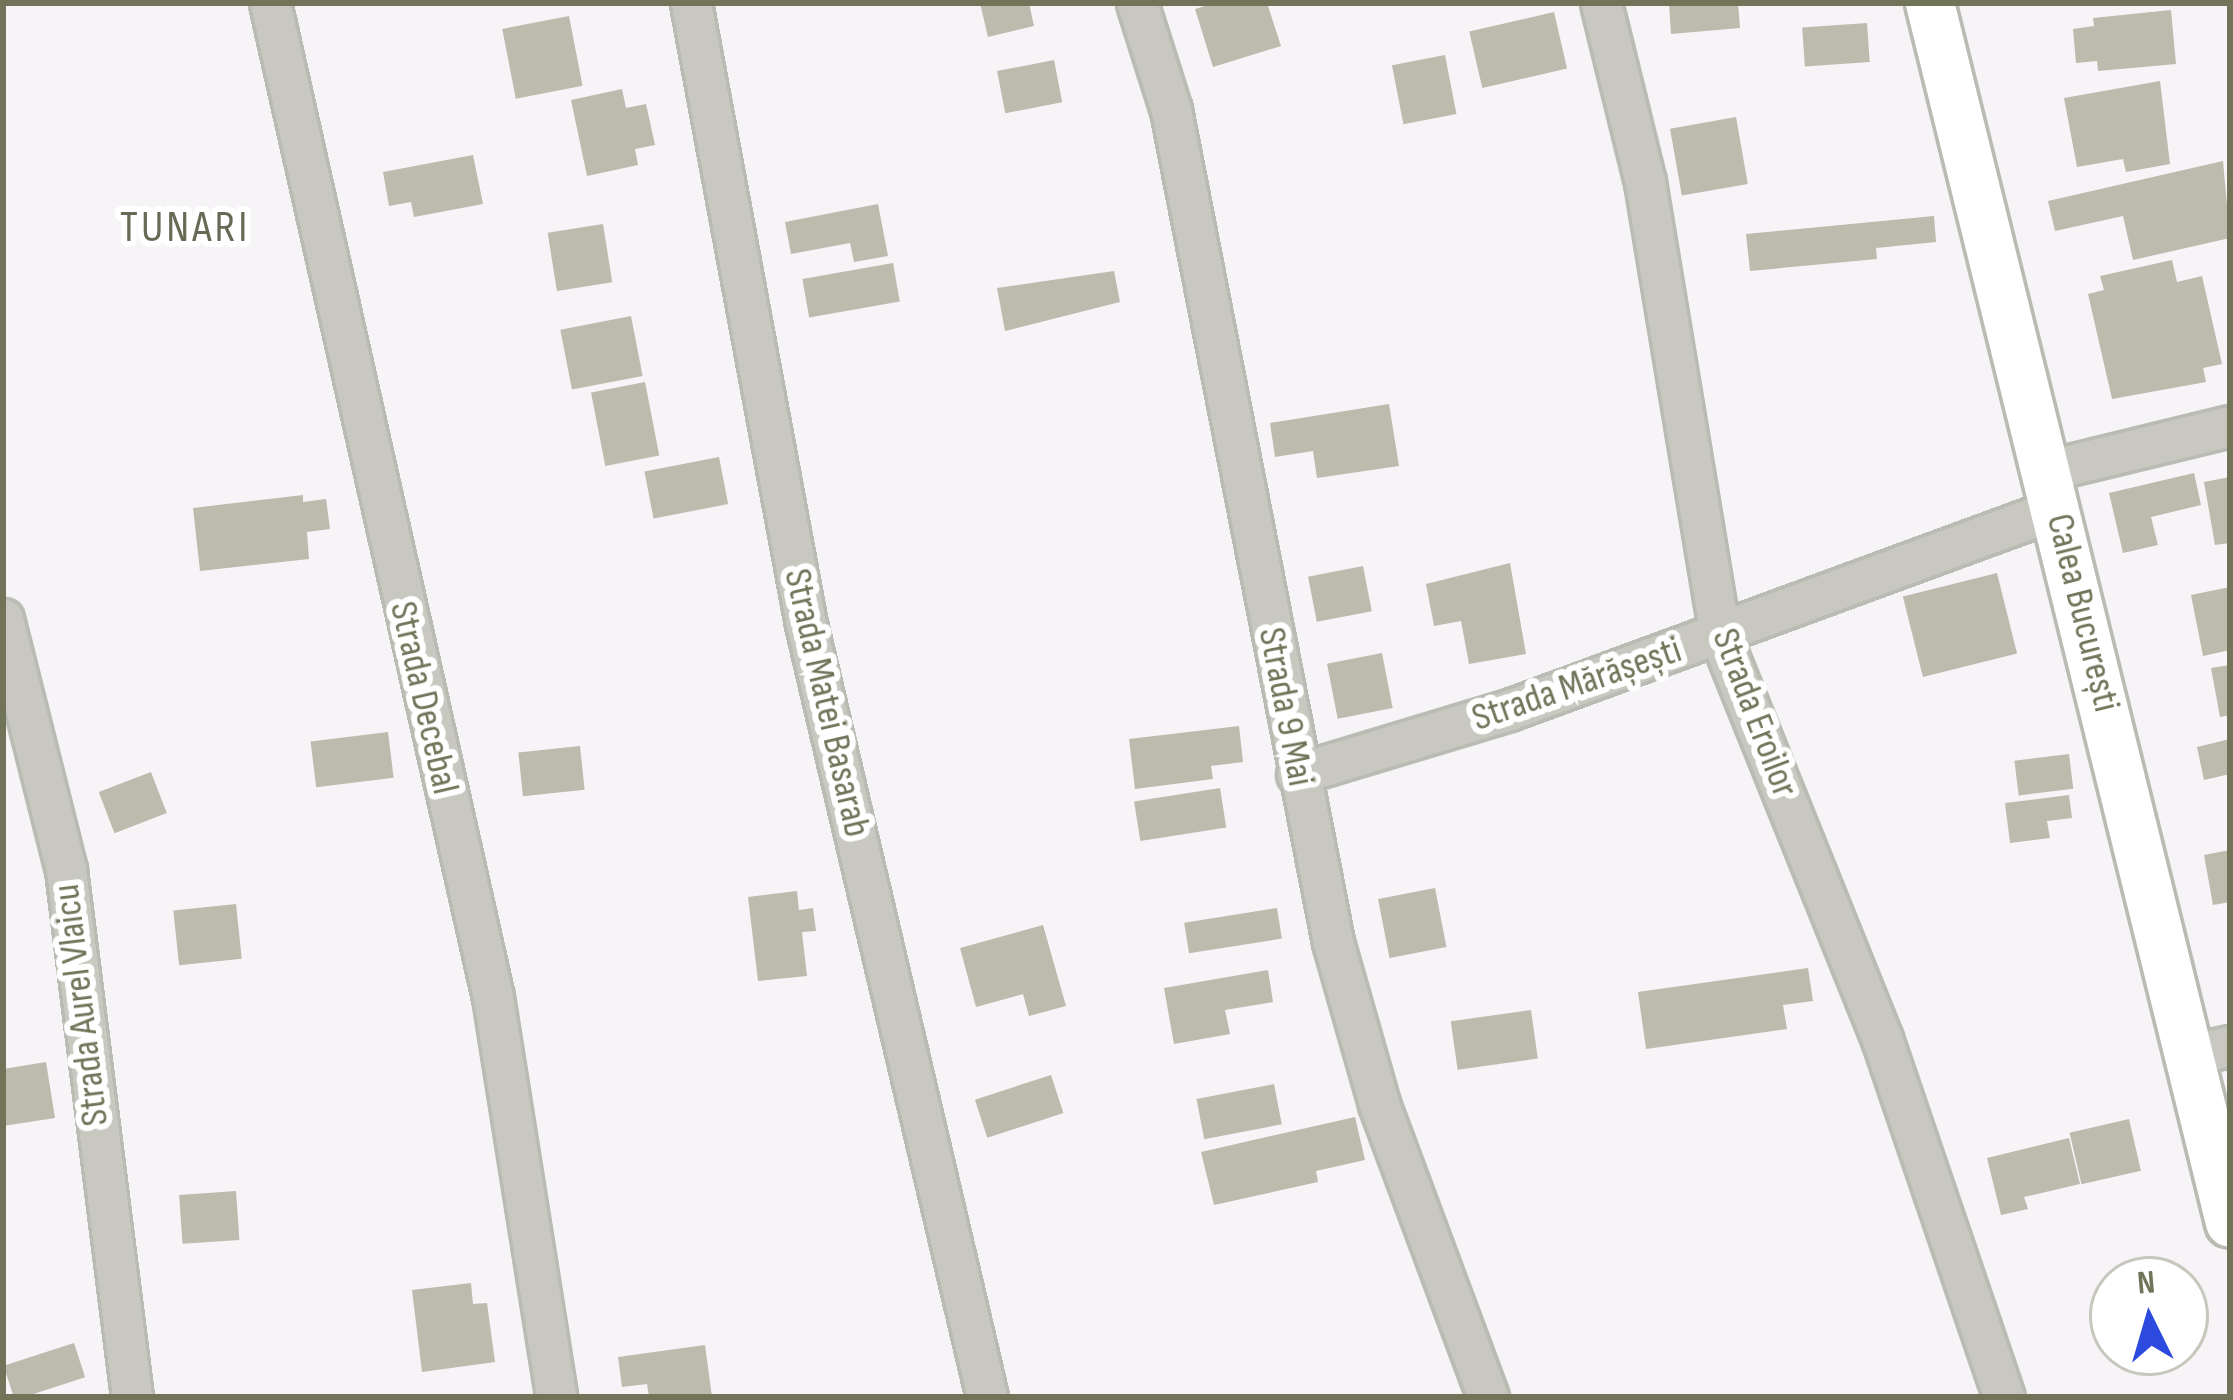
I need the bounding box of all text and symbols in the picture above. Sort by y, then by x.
district label: TUNARI [120,201,250,255]
street label: Calea București [2035,509,2129,717]
street label: Strada Matei Basarab [772,564,880,842]
street label: Strada Decebal [378,597,468,799]
street label: Strada Eroilor [1701,622,1807,804]
street label: Strada 9 Mai [1247,624,1323,790]
street label: Strada Mărășești [1466,627,1688,743]
street label: Strada Aurel Vlaicu [44,881,120,1129]
north arrow [2089,1256,2209,1376]
text: N [2136,1262,2157,1304]

